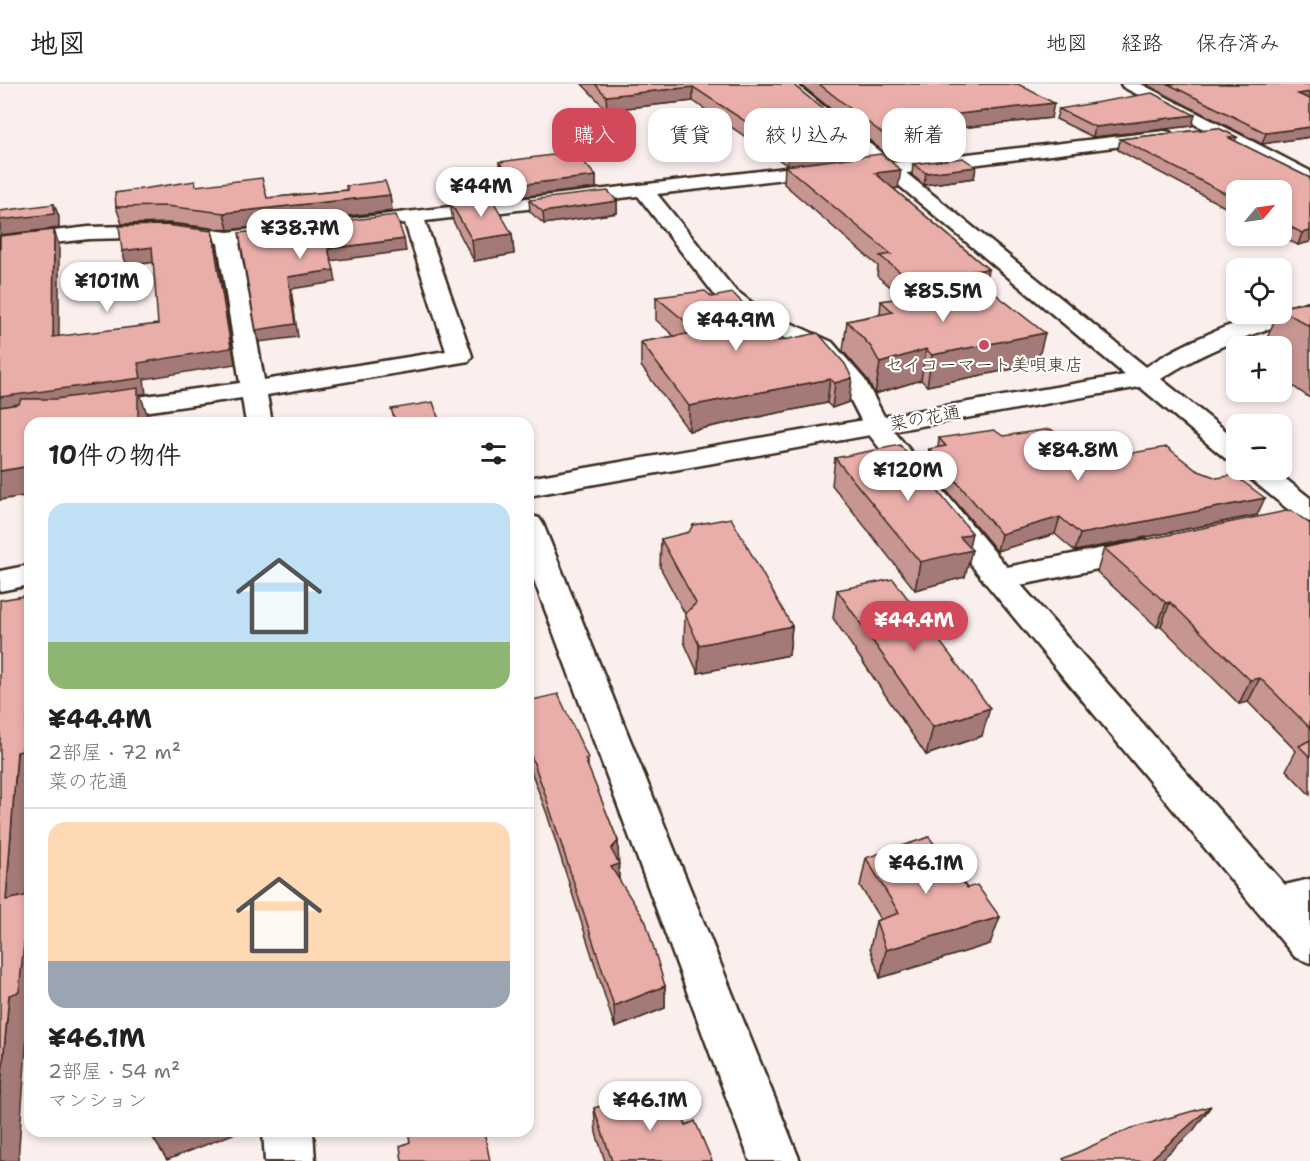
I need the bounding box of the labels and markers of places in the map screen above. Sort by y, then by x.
pin: ¥44M [445,167,517,218]
pin: ¥38.7M [251,209,349,260]
pin: ¥101M [65,262,149,313]
pin: ¥85.5M [894,272,992,323]
pin: ¥44.9M [687,301,785,352]
marker: セイコーマート美唄東店 [977,338,991,352]
place label: セイコーマート美唄東店 [885,353,1083,377]
pin: ¥84.8M [1029,431,1127,482]
pin: ¥120M [866,451,950,502]
pin: ¥44.4M [865,601,963,652]
pin: ¥46.1M [877,844,975,895]
pin: ¥46.1M [601,1081,699,1132]

